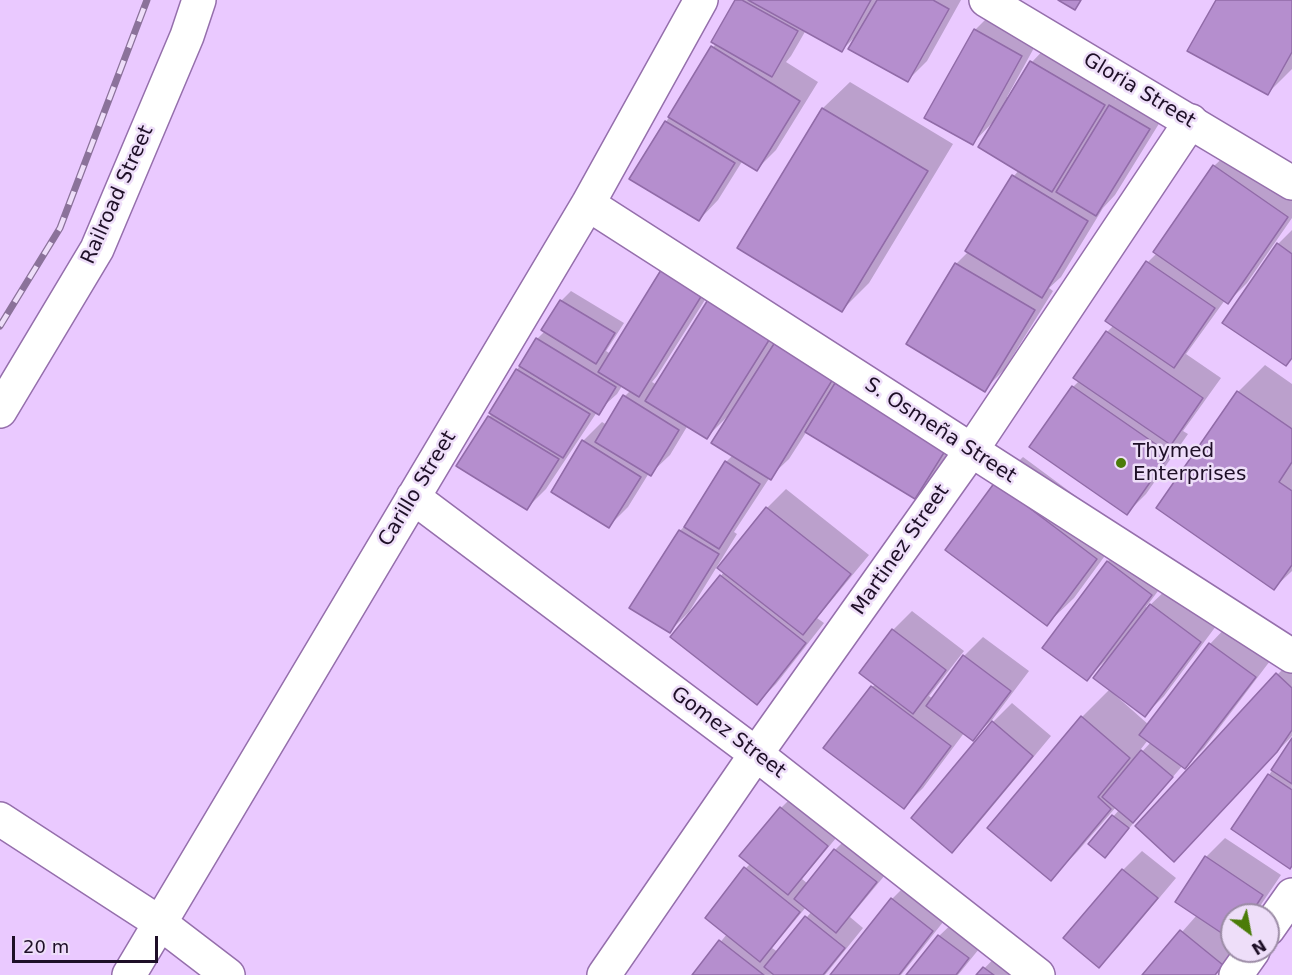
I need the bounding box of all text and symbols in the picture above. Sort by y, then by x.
street label: Gloria Street [1079,48,1199,134]
street label: Railroad Street [77,122,159,268]
street label: S. Osmeña Street [860,373,1020,489]
street label: Carillo Street [374,427,462,551]
place label: Thymed Enterprises [1133,440,1246,487]
marker: Thymed Enterprises [1114,456,1128,470]
street label: Martinez Street [847,480,955,620]
street label: Gomez Street [666,682,790,784]
north arrow [1220,903,1280,963]
scale bar [15,924,160,962]
text: N [1248,935,1269,959]
text: 20 m [23,936,69,957]

